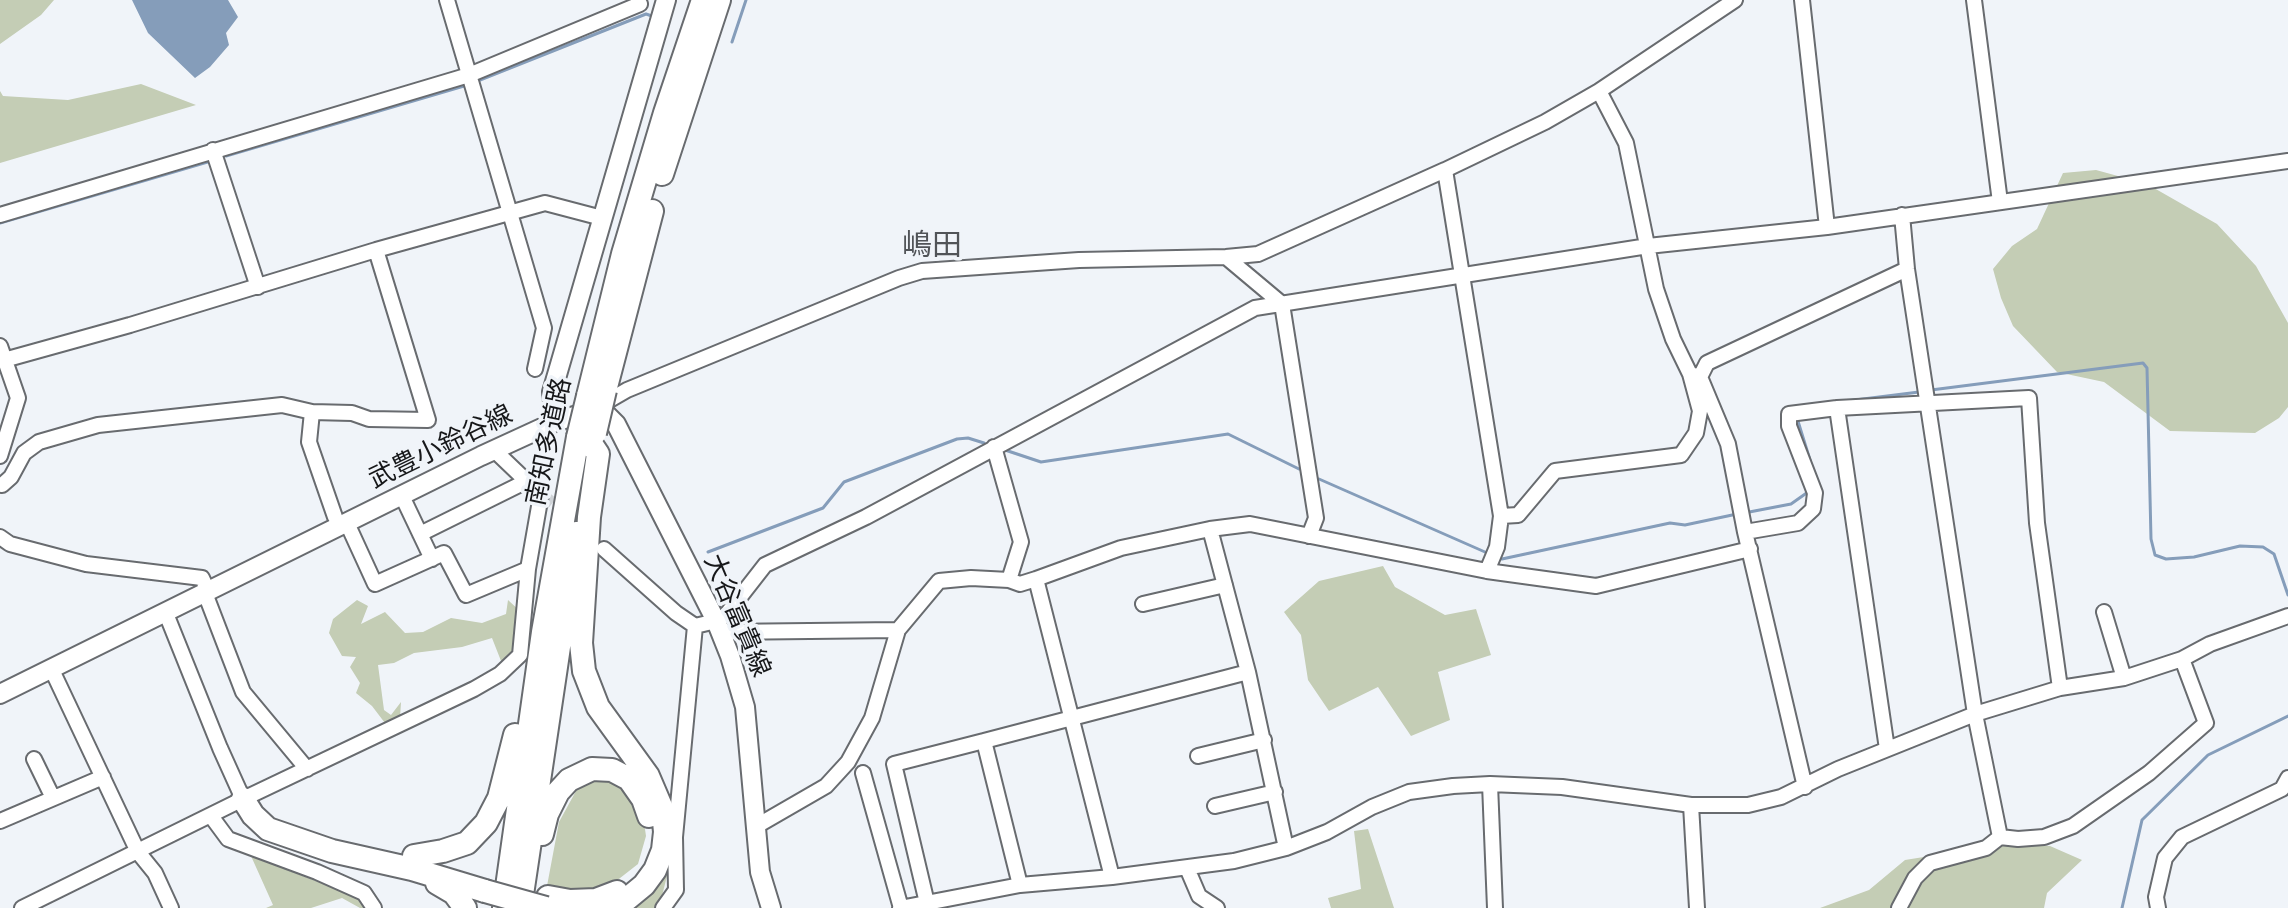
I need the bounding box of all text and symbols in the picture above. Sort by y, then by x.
district label: 嶋田 [902,229,962,265]
street label: 南知多道路 [521,375,579,509]
street label: 武豊小鈴谷線 [364,400,518,496]
street label: 大谷富貴線 [696,550,776,682]

